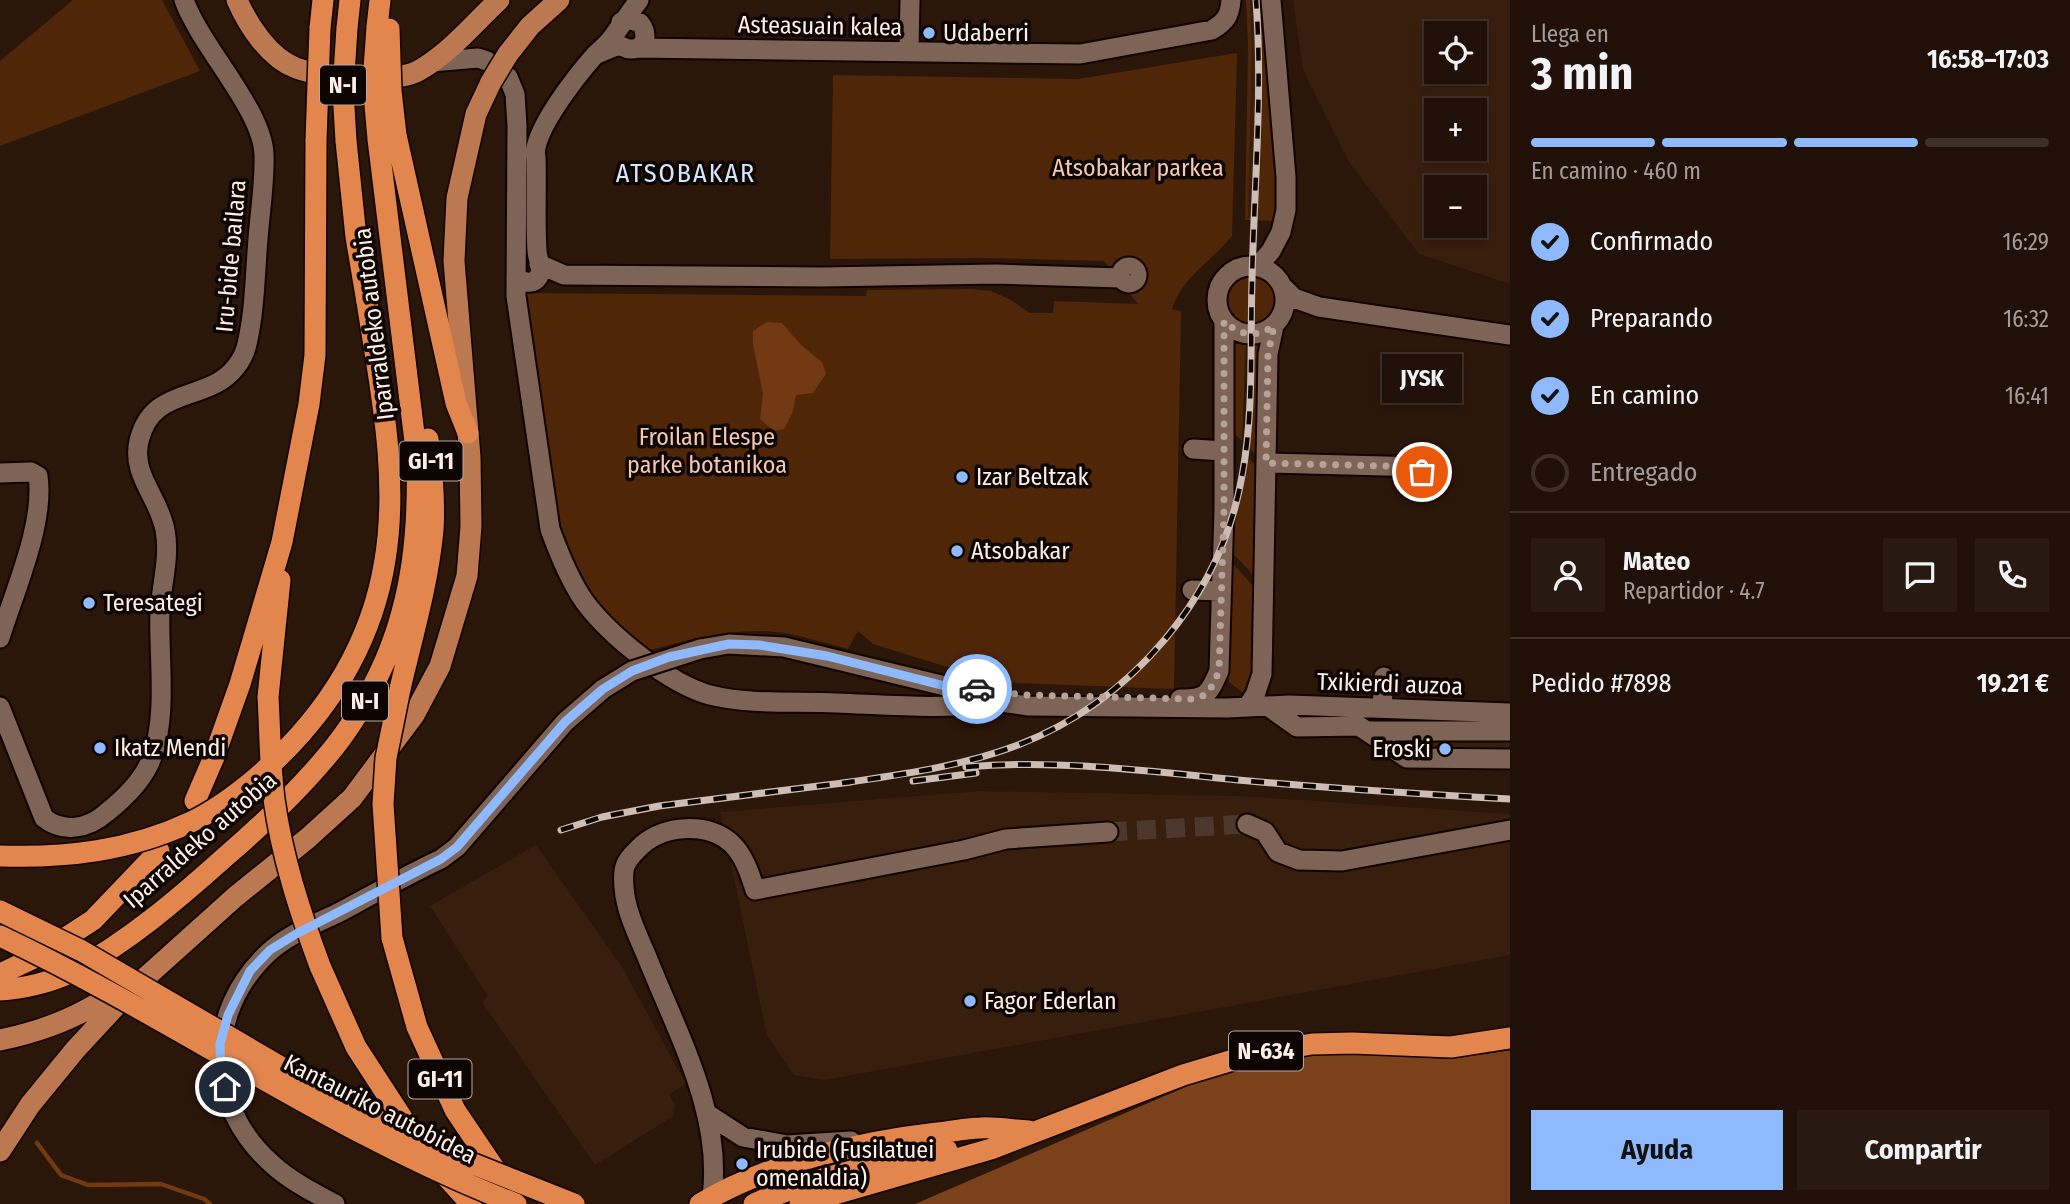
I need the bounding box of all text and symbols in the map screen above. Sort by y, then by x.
street label: Asteasuain kalea [738,11,902,41]
place label: Udaberri [943,19,1029,47]
text: Llega en [1531,20,1609,48]
map controls [1424,21,1487,238]
button: locate [1424,21,1487,84]
marker: Udaberri [921,25,937,41]
text: 16:58–17:03 [1927,44,2049,75]
text: 3 min [1531,46,1633,101]
road number: N-I [320,66,366,104]
button: + [1424,98,1487,161]
park label: Atsobakar parkea [1052,154,1224,182]
text: En camino · 460 m [1531,157,1701,185]
district label: ATSOBAKAR [616,158,756,189]
button: − [1424,175,1487,238]
street label: Iru-bide bailara [210,179,252,333]
icon: check [1531,223,1569,261]
street label: Iparraldeko autobia [348,226,400,422]
text: Confirmado [1590,226,1713,257]
text: 16:29 [2003,228,2049,256]
icon: check [1531,300,1569,338]
text: Preparando [1590,303,1713,334]
text: 16:32 [2003,305,2049,333]
callout: JYSK [1382,353,1462,402]
text: JYSK [1400,364,1444,392]
icon: check [1531,377,1569,415]
text: En camino [1590,380,1699,411]
text: 16:41 [2005,382,2049,410]
park label: Froilan Elespe parke botanikoa [627,423,787,479]
road number: GI-11 [400,442,462,481]
pin [1392,442,1452,502]
icon: bag [1403,453,1441,491]
text: Entregado [1590,457,1697,488]
place label: Izar Beltzak [976,463,1089,491]
marker: Izar Beltzak [954,469,970,485]
place label: Atsobakar [971,537,1070,565]
button: person [1531,538,1605,612]
button: chat [1883,538,1957,612]
button: phone [1975,538,2049,612]
marker: Atsobakar [949,543,965,559]
text: Mateo [1623,546,1690,577]
text: Repartidor · 4.7 [1623,577,1765,605]
place label: Teresategi [103,589,203,617]
marker: Teresategi [81,595,97,611]
courier [942,654,1012,724]
street label: Txikierdi auzoa [1317,667,1463,701]
text: Pedido #7898 [1531,668,1672,699]
text: 19.21 € [1977,668,2049,699]
icon: car [958,670,996,708]
road number: N-I [342,681,388,720]
place label: Ikatz Mendi [114,734,226,762]
place label: Eroski [1372,735,1431,763]
marker: Ikatz Mendi [92,740,108,756]
marker: Eroski [1437,741,1453,757]
street label: Iparraldeko autobia [118,766,282,914]
place label: Fagor Ederlan [984,987,1117,1015]
marker: Fagor Ederlan [962,993,978,1009]
road number: N-634 [1229,1032,1303,1070]
street label: Kantauriko autobidea [279,1048,481,1170]
pin [195,1057,255,1117]
road number: GI-11 [408,1060,472,1098]
icon: home [206,1068,244,1106]
button: Ayuda [1531,1110,1783,1190]
button: Compartir [1797,1110,2049,1190]
place label: Irubide (Fusilatuei omenaldia) [756,1136,934,1192]
marker: Irubide (Fusilatuei omenaldia) [734,1156,750,1172]

